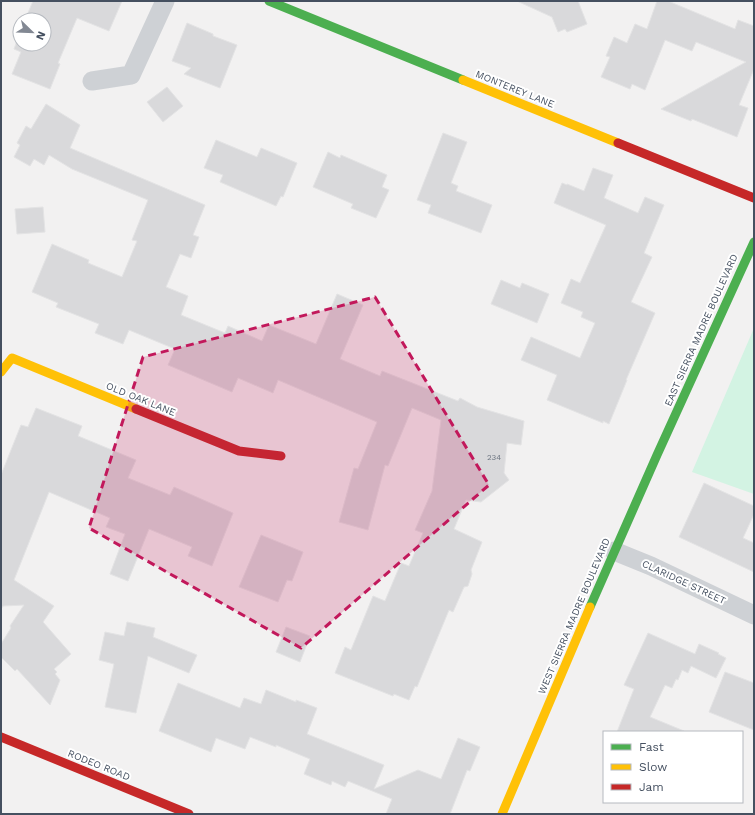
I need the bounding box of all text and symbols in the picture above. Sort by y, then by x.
north arrow [12,12,52,52]
text: N [33,29,48,42]
street label: MONTEREY LANE [474,68,556,110]
street label: EAST SIERRA MADRE BOULEVARD [662,252,740,408]
street label: OLD OAK LANE [105,380,177,418]
house number: 234 [487,453,501,462]
street label: WEST SIERRA MADRE BOULEVARD [536,536,612,696]
street label: CLARIDGE STREET [640,558,728,606]
legend [603,731,743,803]
text: Fast [639,740,664,754]
street label: RODEO ROAD [66,748,132,782]
text: Slow [639,760,667,774]
text: Jam [639,780,664,794]

